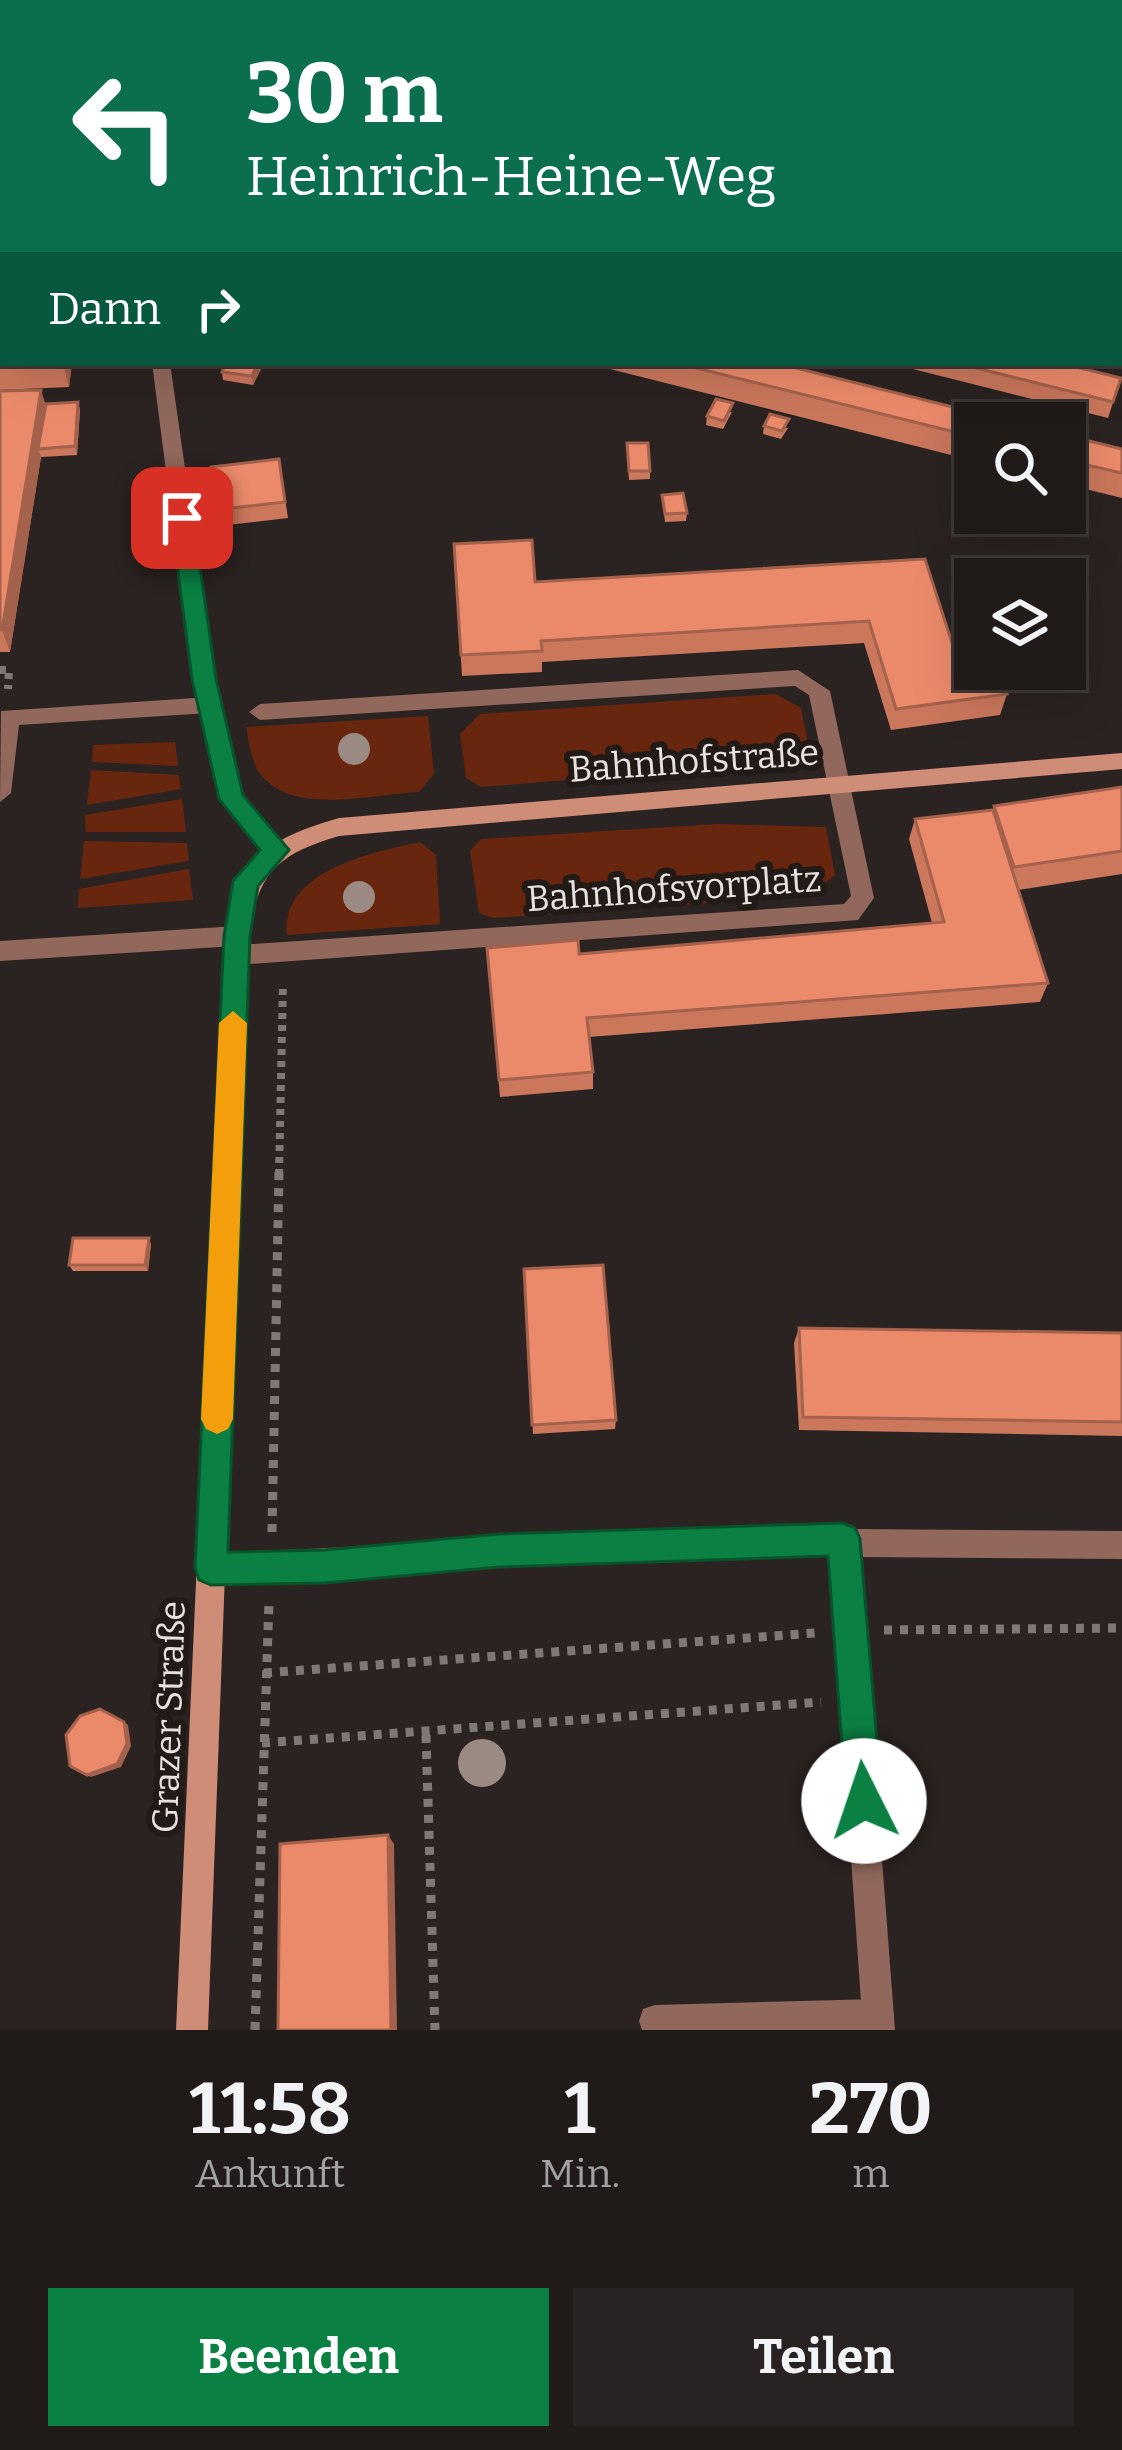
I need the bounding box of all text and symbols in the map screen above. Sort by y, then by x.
text: 30 m [246,43,443,144]
icon: left [48,48,204,204]
text: Heinrich-Heine-Weg [246,145,776,209]
icon: right [185,276,251,342]
text: Dann [48,282,161,336]
map controls [954,402,1086,690]
button: search [954,402,1086,534]
pin [131,467,233,569]
icon: arrive [149,485,215,551]
button: layers [954,558,1086,690]
street label: Bahnhofstraße [568,730,820,792]
street label: Bahnhofsvorplatz [525,857,823,921]
street label: Grazer Straße [143,1600,195,1834]
position arrow [801,1738,927,1864]
text: 11:58 [189,2066,351,2152]
text: 1 [565,2066,596,2152]
text: 270 [809,2066,933,2152]
text: Ankunft [195,2151,345,2197]
text: Min. [540,2151,620,2197]
text: m [852,2151,890,2197]
button: Beenden [48,2288,549,2426]
button: Teilen [573,2288,1074,2426]

